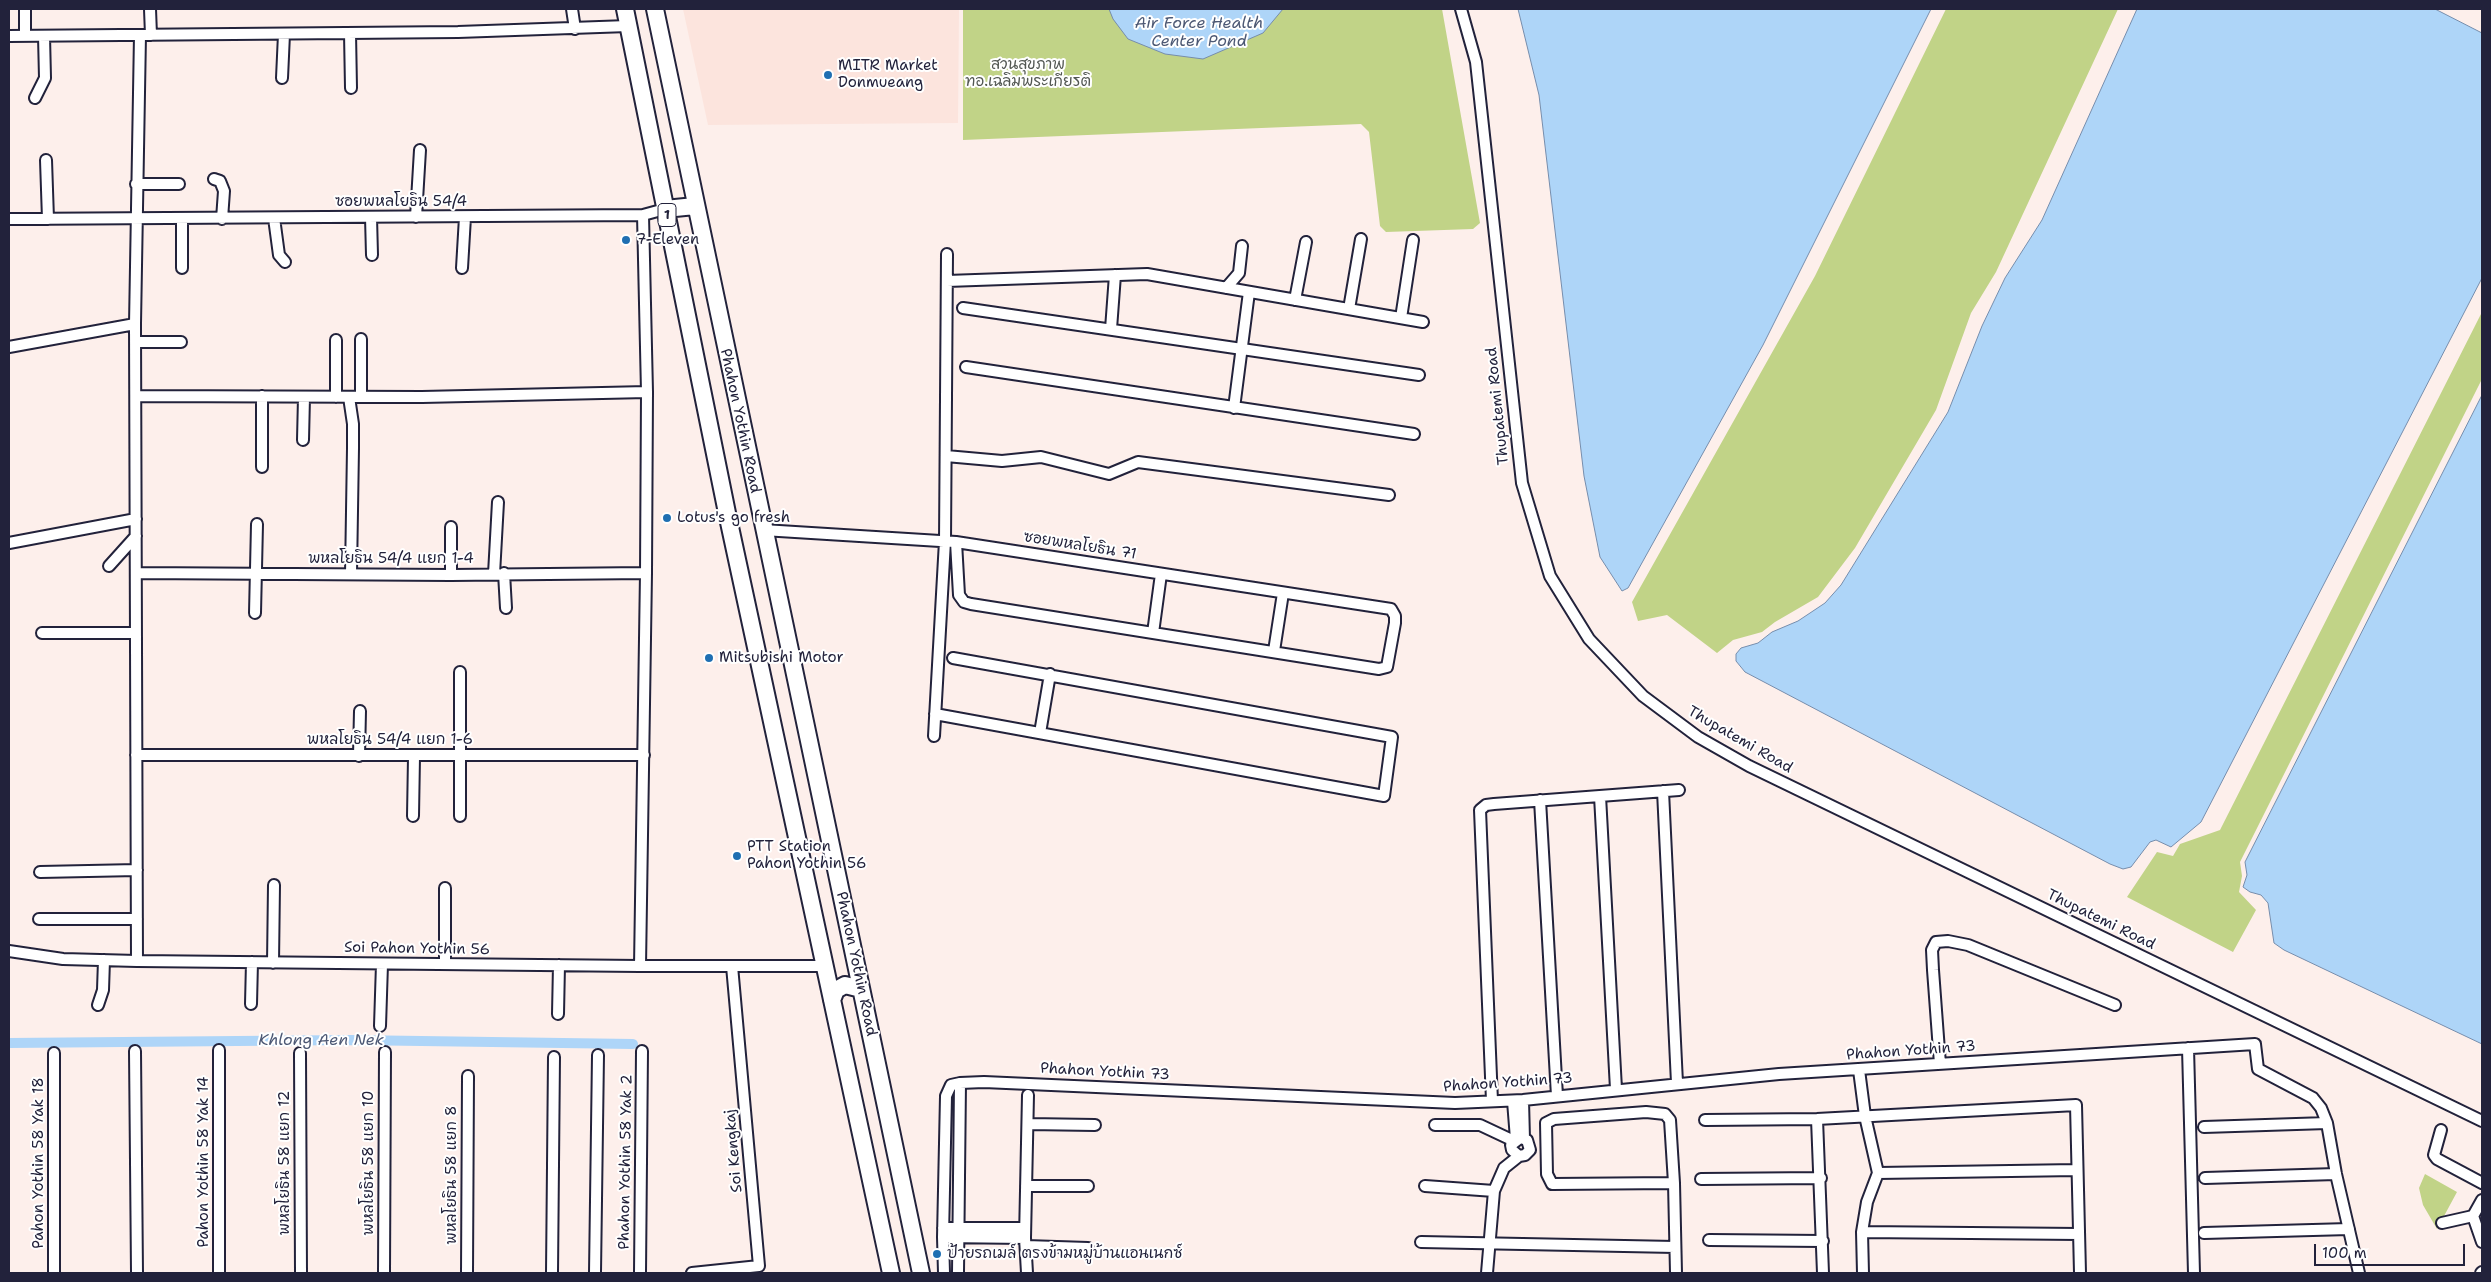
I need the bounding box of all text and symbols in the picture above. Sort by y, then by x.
water label: Air Force Health Center Pond [1135,14,1263,52]
park label: สวนสุขภาพ ทอ.เฉลิมพระเกียรติ [965,56,1091,91]
place label: MITR Market Donmueang [838,57,938,92]
marker: MITR Market Donmueang [822,69,834,81]
street label: ซอยพหลโยธิน 54/4 [335,193,467,211]
road number: 1 [658,204,676,226]
place label: 7-Eleven [636,231,699,249]
marker: 7-Eleven [620,234,632,246]
street label: Thupatemi Road [1483,346,1513,466]
street label: Phahon Yothin Road [716,347,764,495]
place label: Lotus's go fresh [677,509,790,527]
marker: Lotus's go fresh [661,512,673,524]
street label: ซอยพหลโยธิน 71 [1022,528,1138,564]
street label: พหลโยธิน 54/4 แยก 1-4 [308,550,474,568]
place label: Mitsubishi Motor [719,649,844,667]
marker: Mitsubishi Motor [703,652,715,664]
street label: Thupatemi Road [1684,703,1796,777]
street label: พหลโยธิน 54/4 แยก 1-6 [307,731,473,749]
place label: PTT Station Pahon Yothin 56 [747,838,867,873]
marker: PTT Station Pahon Yothin 56 [731,850,743,862]
street label: Thupatemi Road [2044,886,2158,954]
street label: Phahon Yothin Road [832,890,880,1038]
street label: Soi Pahon Yothin 56 [344,939,490,959]
water label: Khlong Aen Nek [258,1031,384,1051]
street label: Phahon Yothin 73 [1846,1037,1976,1065]
street label: Phahon Yothin 73 [1040,1060,1170,1084]
street label: Phahon Yothin 73 [1443,1069,1573,1097]
street label: Phahon Yothin 58 Yak 2 [615,1074,637,1250]
street label: Pahon Yothin 58 Yak 14 [195,1076,213,1248]
street label: Pahon Yothin 58 Yak 18 [30,1077,48,1249]
street label: พหลโยธิน 58 แยก 12 [276,1091,294,1235]
street label: พหลโยธิน 58 แยก 10 [360,1091,378,1235]
street label: พหลโยธิน 58 แยก 8 [443,1106,461,1244]
street label: Soi Kengkaj [721,1109,747,1193]
scale bar [2316,1234,2467,1266]
text: 100 m [2322,1243,2367,1263]
place label: ป้ายรถเมล์ ตรงข้ามหมู่บ้านแอนเนกซ์ [947,1245,1182,1263]
marker: ป้ายรถเมล์ ตรงข้ามหมู่บ้านแอนเนกซ์ [931,1248,943,1260]

